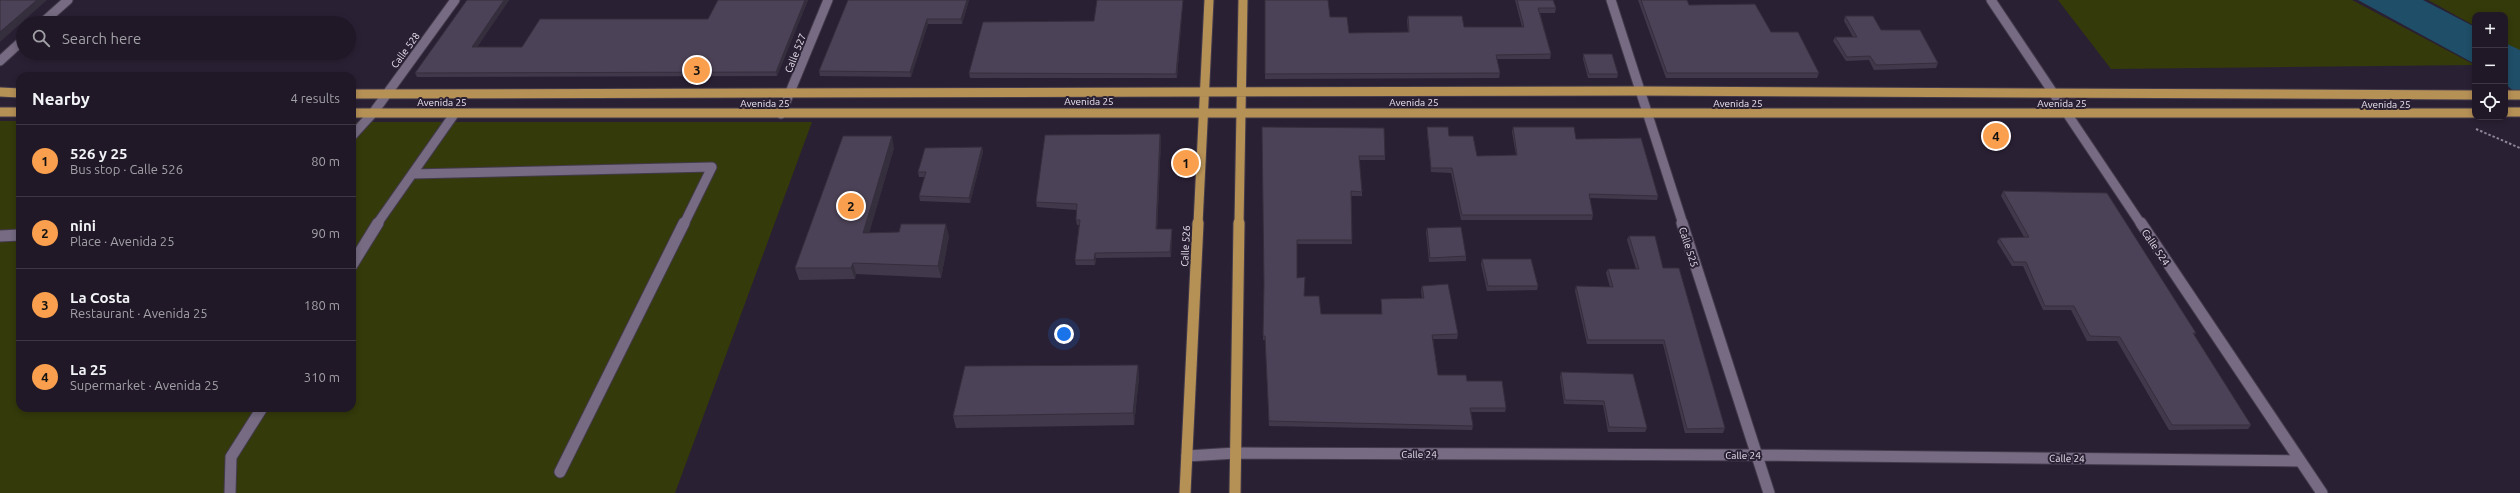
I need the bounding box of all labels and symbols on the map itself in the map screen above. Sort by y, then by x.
street label: Calle 528 [389,30,422,70]
street label: Calle 527 [783,32,808,74]
pin: 3 [684,55,710,85]
street label: Avenida 25 [1064,96,1114,107]
street label: Avenida 25 [417,97,467,108]
street label: Avenida 25 [1389,97,1439,108]
street label: Avenida 25 [740,98,790,109]
street label: Avenida 25 [1713,98,1763,109]
street label: Avenida 25 [2037,98,2087,109]
street label: Avenida 25 [2361,99,2411,110]
pin: 4 [1983,121,2009,151]
pin: 1 [1173,148,1199,178]
pin: 2 [838,191,864,221]
street label: Calle 526 [1179,225,1192,267]
street label: Calle 525 [1677,226,1700,268]
street label: Calle 524 [2139,227,2172,268]
your location [1054,324,1074,344]
street label: Calle 24 [1401,449,1437,460]
street label: Calle 24 [1725,450,1761,461]
street label: Calle 24 [2049,453,2085,464]

